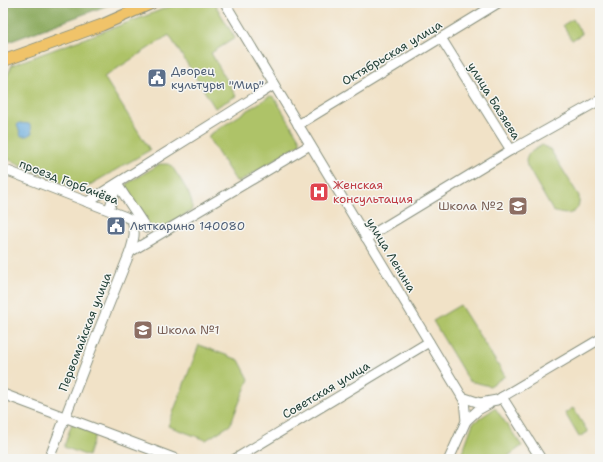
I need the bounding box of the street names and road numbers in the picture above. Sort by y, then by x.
street label: Октябрьская улица [339,16,446,89]
street label: улица Базяева [464,59,525,143]
street label: проезд Горбачёва [17,156,122,209]
street label: улица Ленина [362,215,420,296]
street label: Первомайская улица [55,270,115,394]
street label: Советская улица [279,357,373,422]

